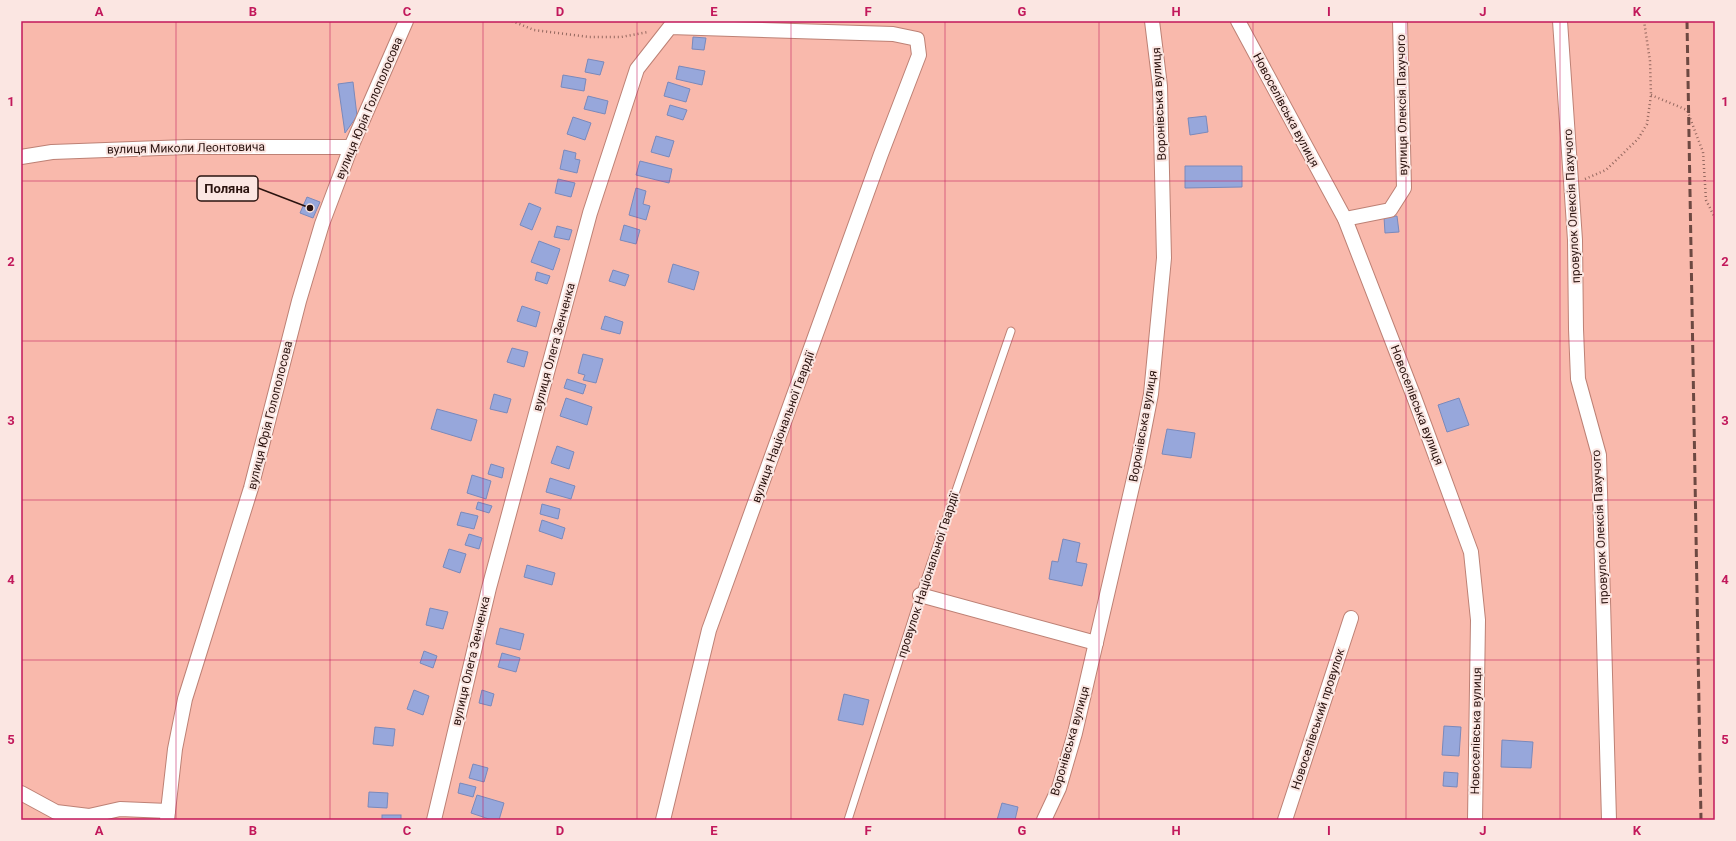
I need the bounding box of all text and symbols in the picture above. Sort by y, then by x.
text: A [95,4,104,19]
text: B [249,4,257,19]
text: C [403,4,412,19]
text: D [556,4,564,19]
text: E [710,4,718,19]
text: F [864,4,872,19]
text: G [1018,4,1027,19]
text: H [1171,4,1181,19]
text: I [1327,4,1331,19]
text: J [1479,4,1487,19]
text: K [1633,4,1642,19]
street label: вулиця Олексія Пахучого [1394,34,1410,176]
street label: вулиця Юрія Голополосова [333,35,405,181]
street label: Воронівська вулиця [1149,47,1169,161]
street label: Новоселівська вулиця [1250,51,1322,169]
text: 1 [7,94,15,109]
text: 1 [1721,94,1729,109]
street label: провулок Олексія Пахучого [1561,128,1583,284]
street label: вулиця Миколи Леонтовича [107,140,265,156]
callout: Поляна [197,176,258,201]
text: Поляна [204,181,250,196]
text: 2 [7,254,15,269]
text: 2 [1721,254,1729,269]
street label: вулиця Олега Зенченка [530,281,578,413]
street label: вулиця Юрія Голополосова [245,339,295,491]
street label: Новоселівська вулиця [1388,343,1446,467]
street label: вулиця Національної Гвардії [749,348,817,505]
street label: Воронівська вулиця [1126,369,1160,483]
text: 3 [7,413,15,428]
text: 3 [1721,413,1729,428]
street label: провулок Олексія Пахучого [1589,449,1611,605]
street label: провулок Національної Гвардії [895,489,962,660]
text: 4 [7,572,15,587]
text: 4 [1721,572,1729,587]
street label: вулиця Олега Зенченка [449,595,493,727]
street label: Новоселівський провулок [1289,646,1348,791]
street label: Новоселівська вулиця [1468,667,1484,795]
street label: Воронівська вулиця [1048,685,1092,797]
text: 5 [7,732,15,747]
text: 5 [1721,732,1729,747]
text: A [95,823,104,838]
text: B [249,823,257,838]
text: C [403,823,412,838]
text: D [556,823,564,838]
text: E [710,823,718,838]
text: F [864,823,872,838]
text: G [1018,823,1027,838]
text: H [1171,823,1181,838]
text: I [1327,823,1331,838]
text: J [1479,823,1487,838]
text: K [1633,823,1642,838]

